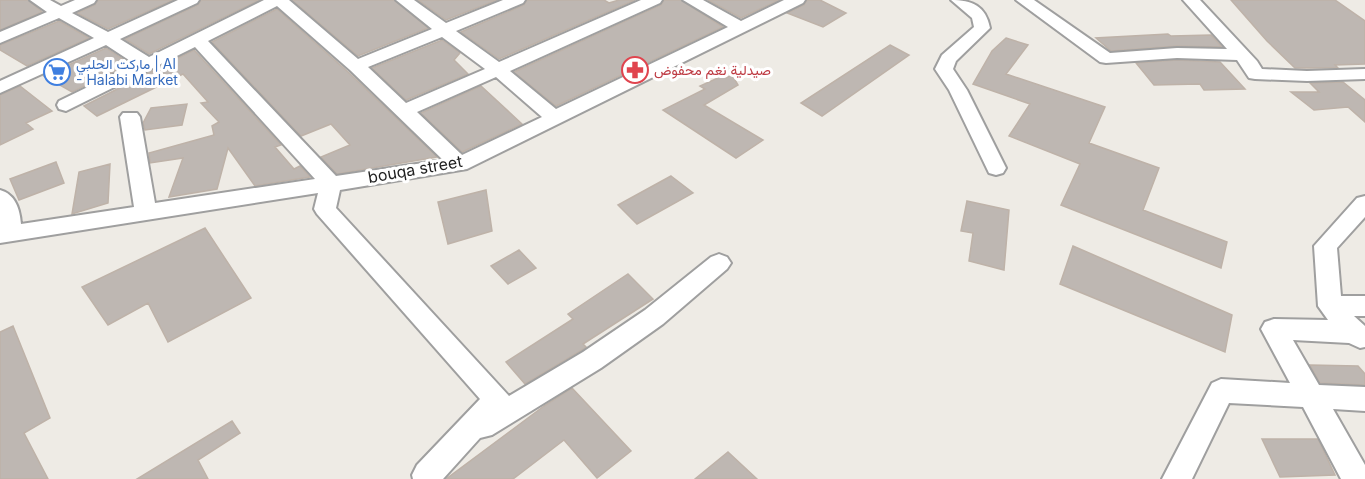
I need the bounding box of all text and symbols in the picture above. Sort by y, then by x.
place label: ماركت الحلبي | Al - Halabi Market [76,55,178,88]
pharmacy icon: صيدلية نغم محفوض [620,55,650,85]
supermarket icon: ماركت الحلبي | Al - Halabi Market [42,57,72,87]
place label: صيدلية نغم محفوض [654,61,771,79]
street label: bouqa street [366,151,464,187]

